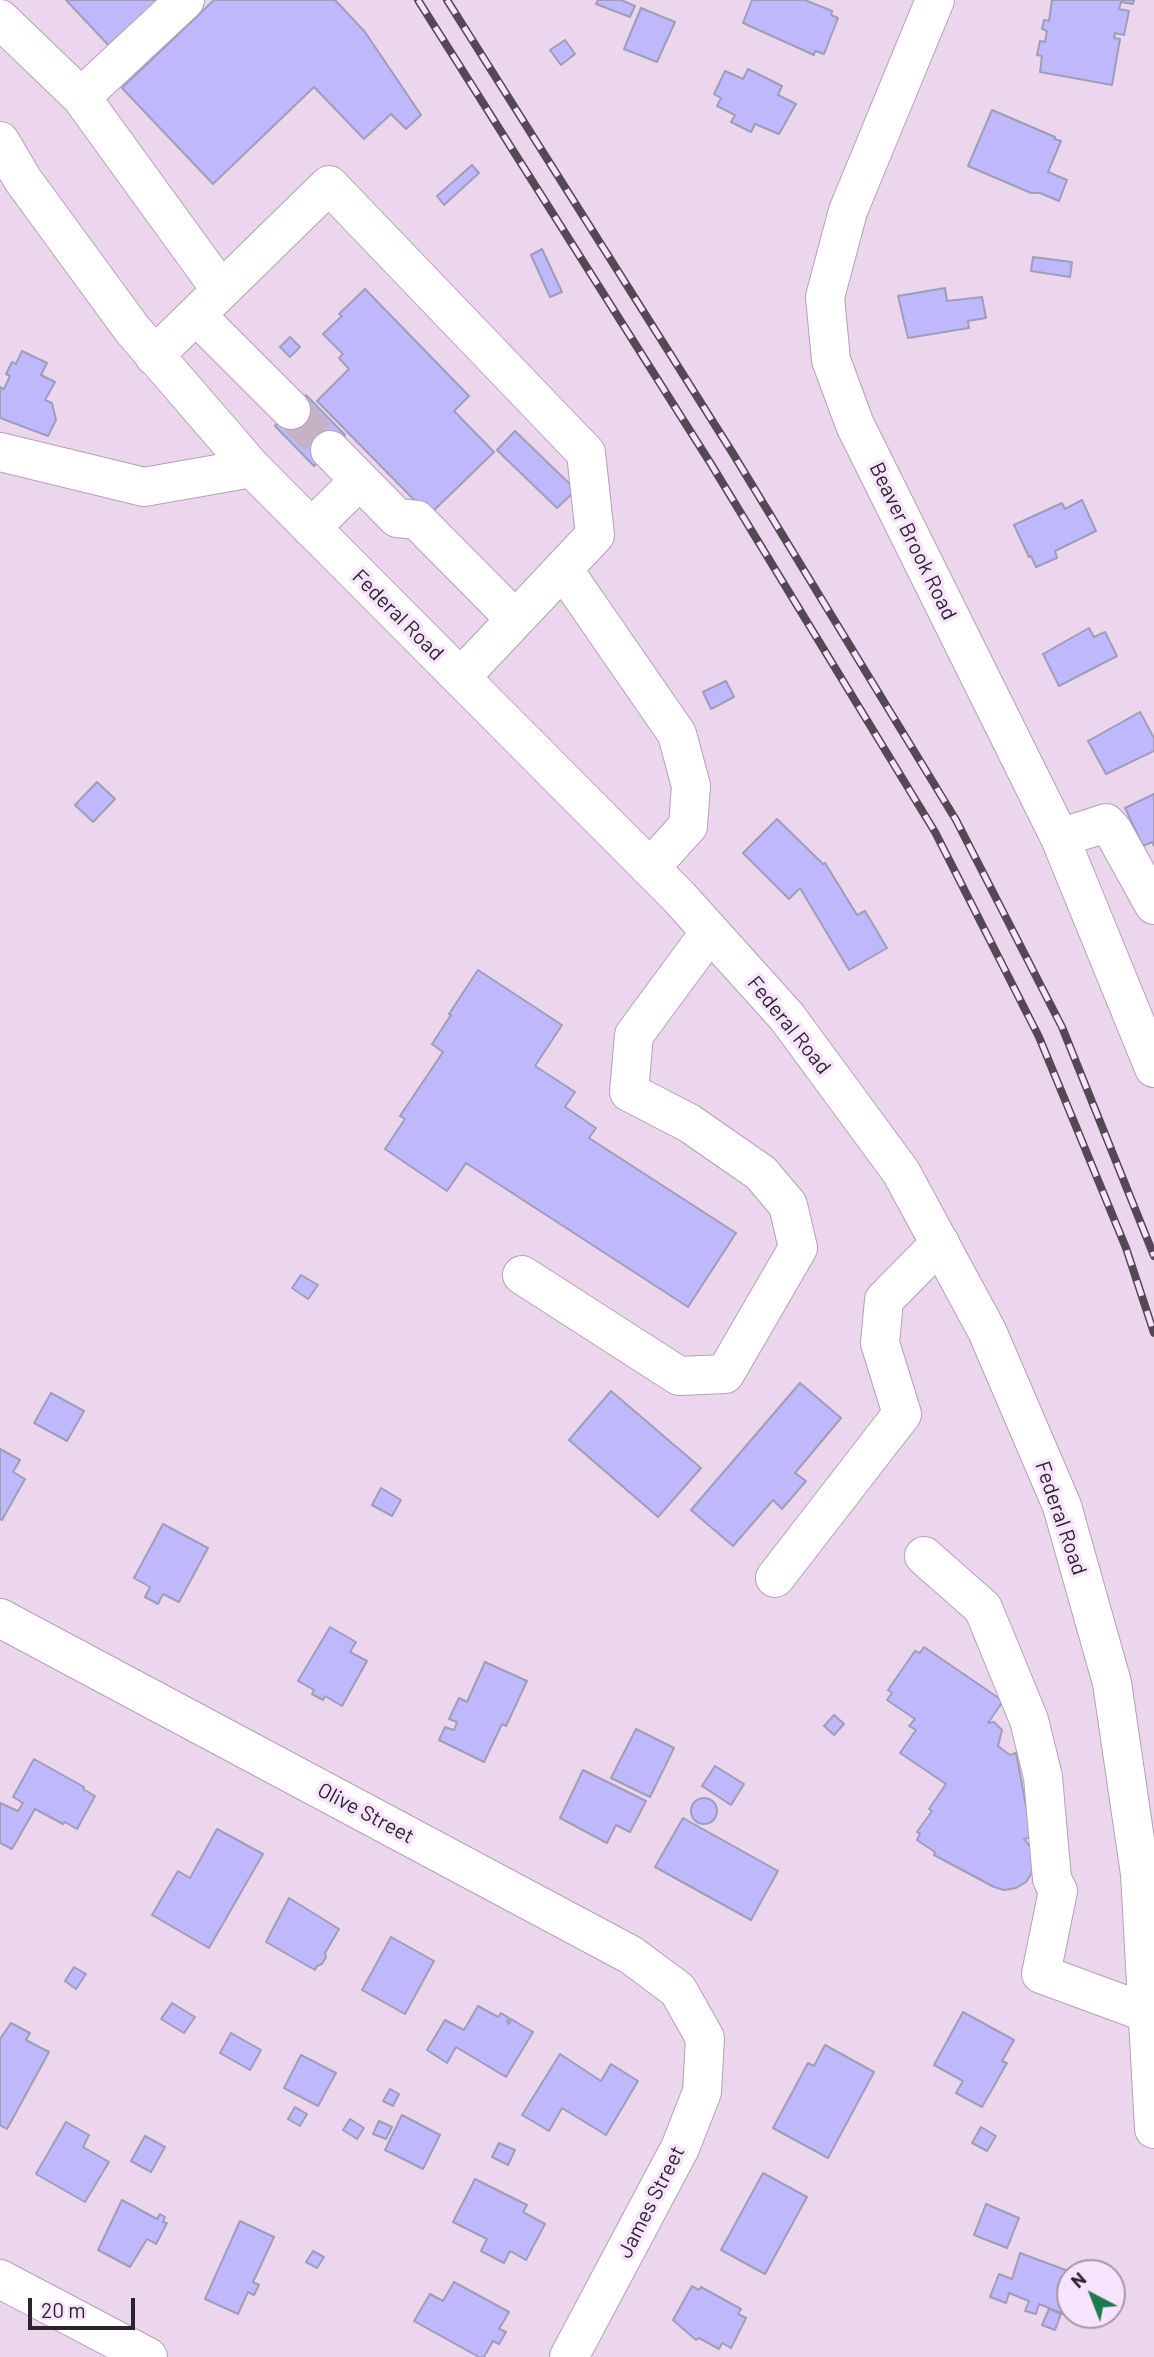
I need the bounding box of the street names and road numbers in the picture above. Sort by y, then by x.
street label: Beaver Brook Road [864,458,962,624]
street label: Federal Road [347,564,449,666]
street label: Federal Road [742,971,836,1079]
street label: Federal Road [1030,1458,1092,1578]
street label: Olive Street [313,1777,419,1849]
street label: James Street [612,2142,690,2262]

